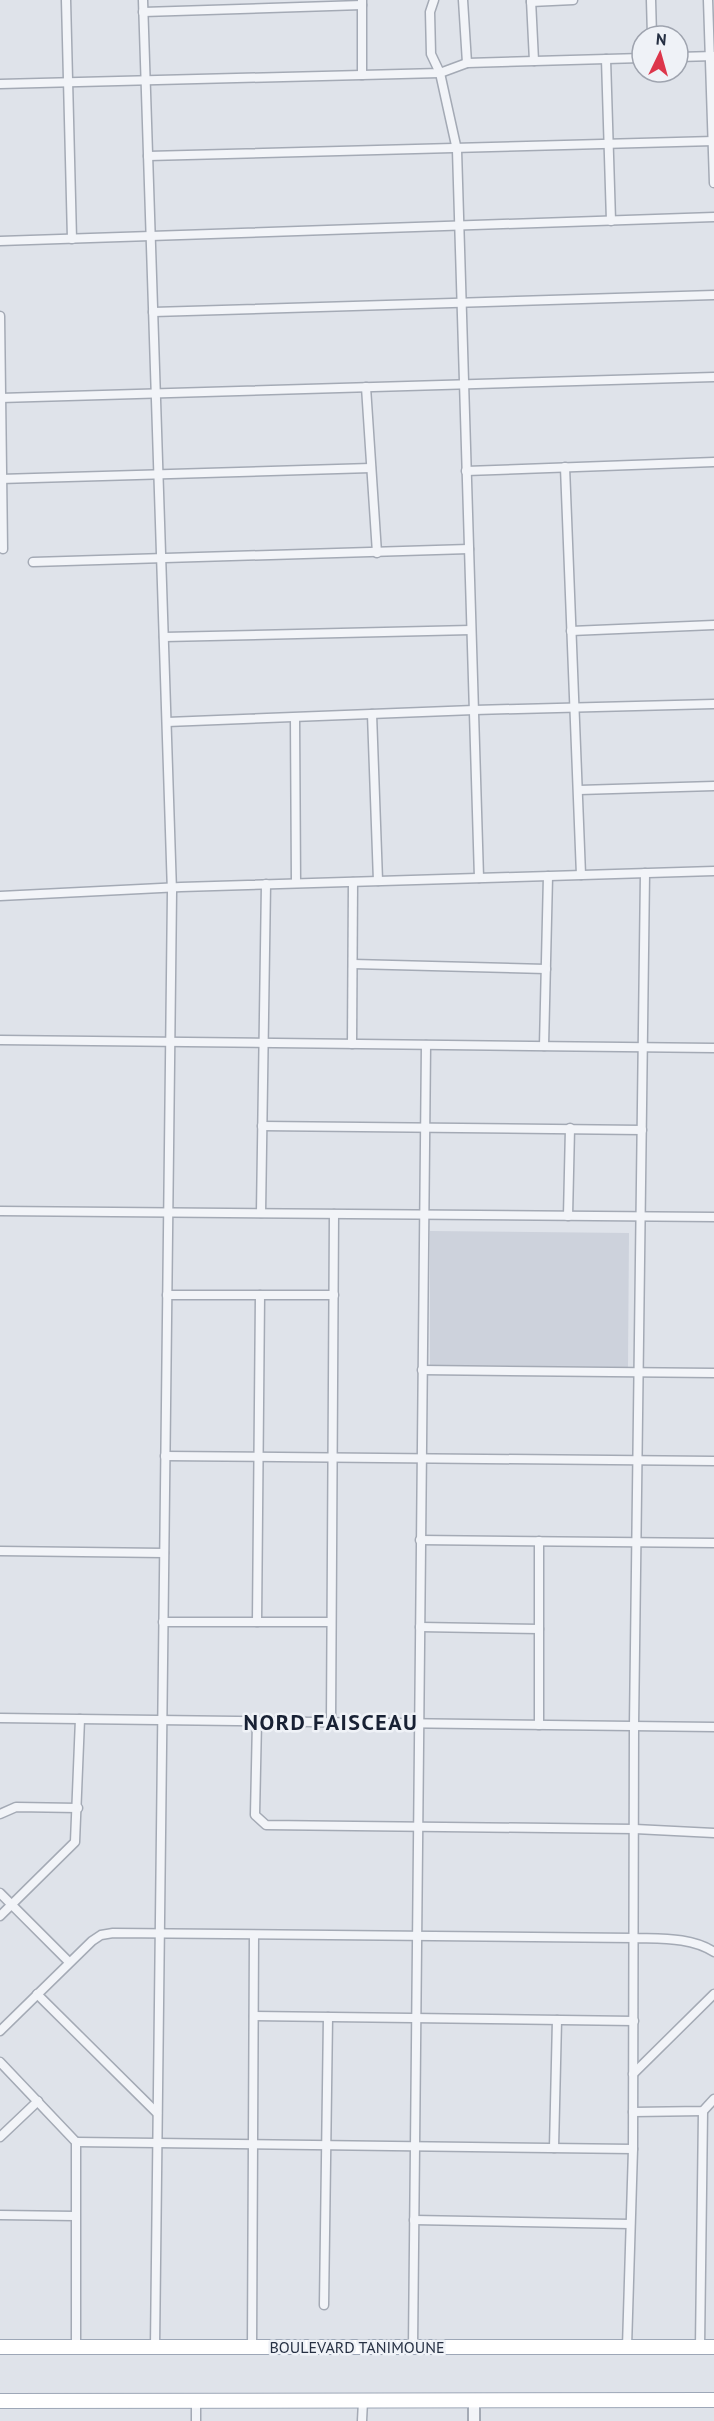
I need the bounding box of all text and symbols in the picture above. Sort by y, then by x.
north arrow [630,24,690,84]
text: N [655,29,667,49]
district label: NORD FAISCEAU [244,1708,418,1736]
street label: BOULEVARD TANIMOUNE [269,2337,445,2357]

